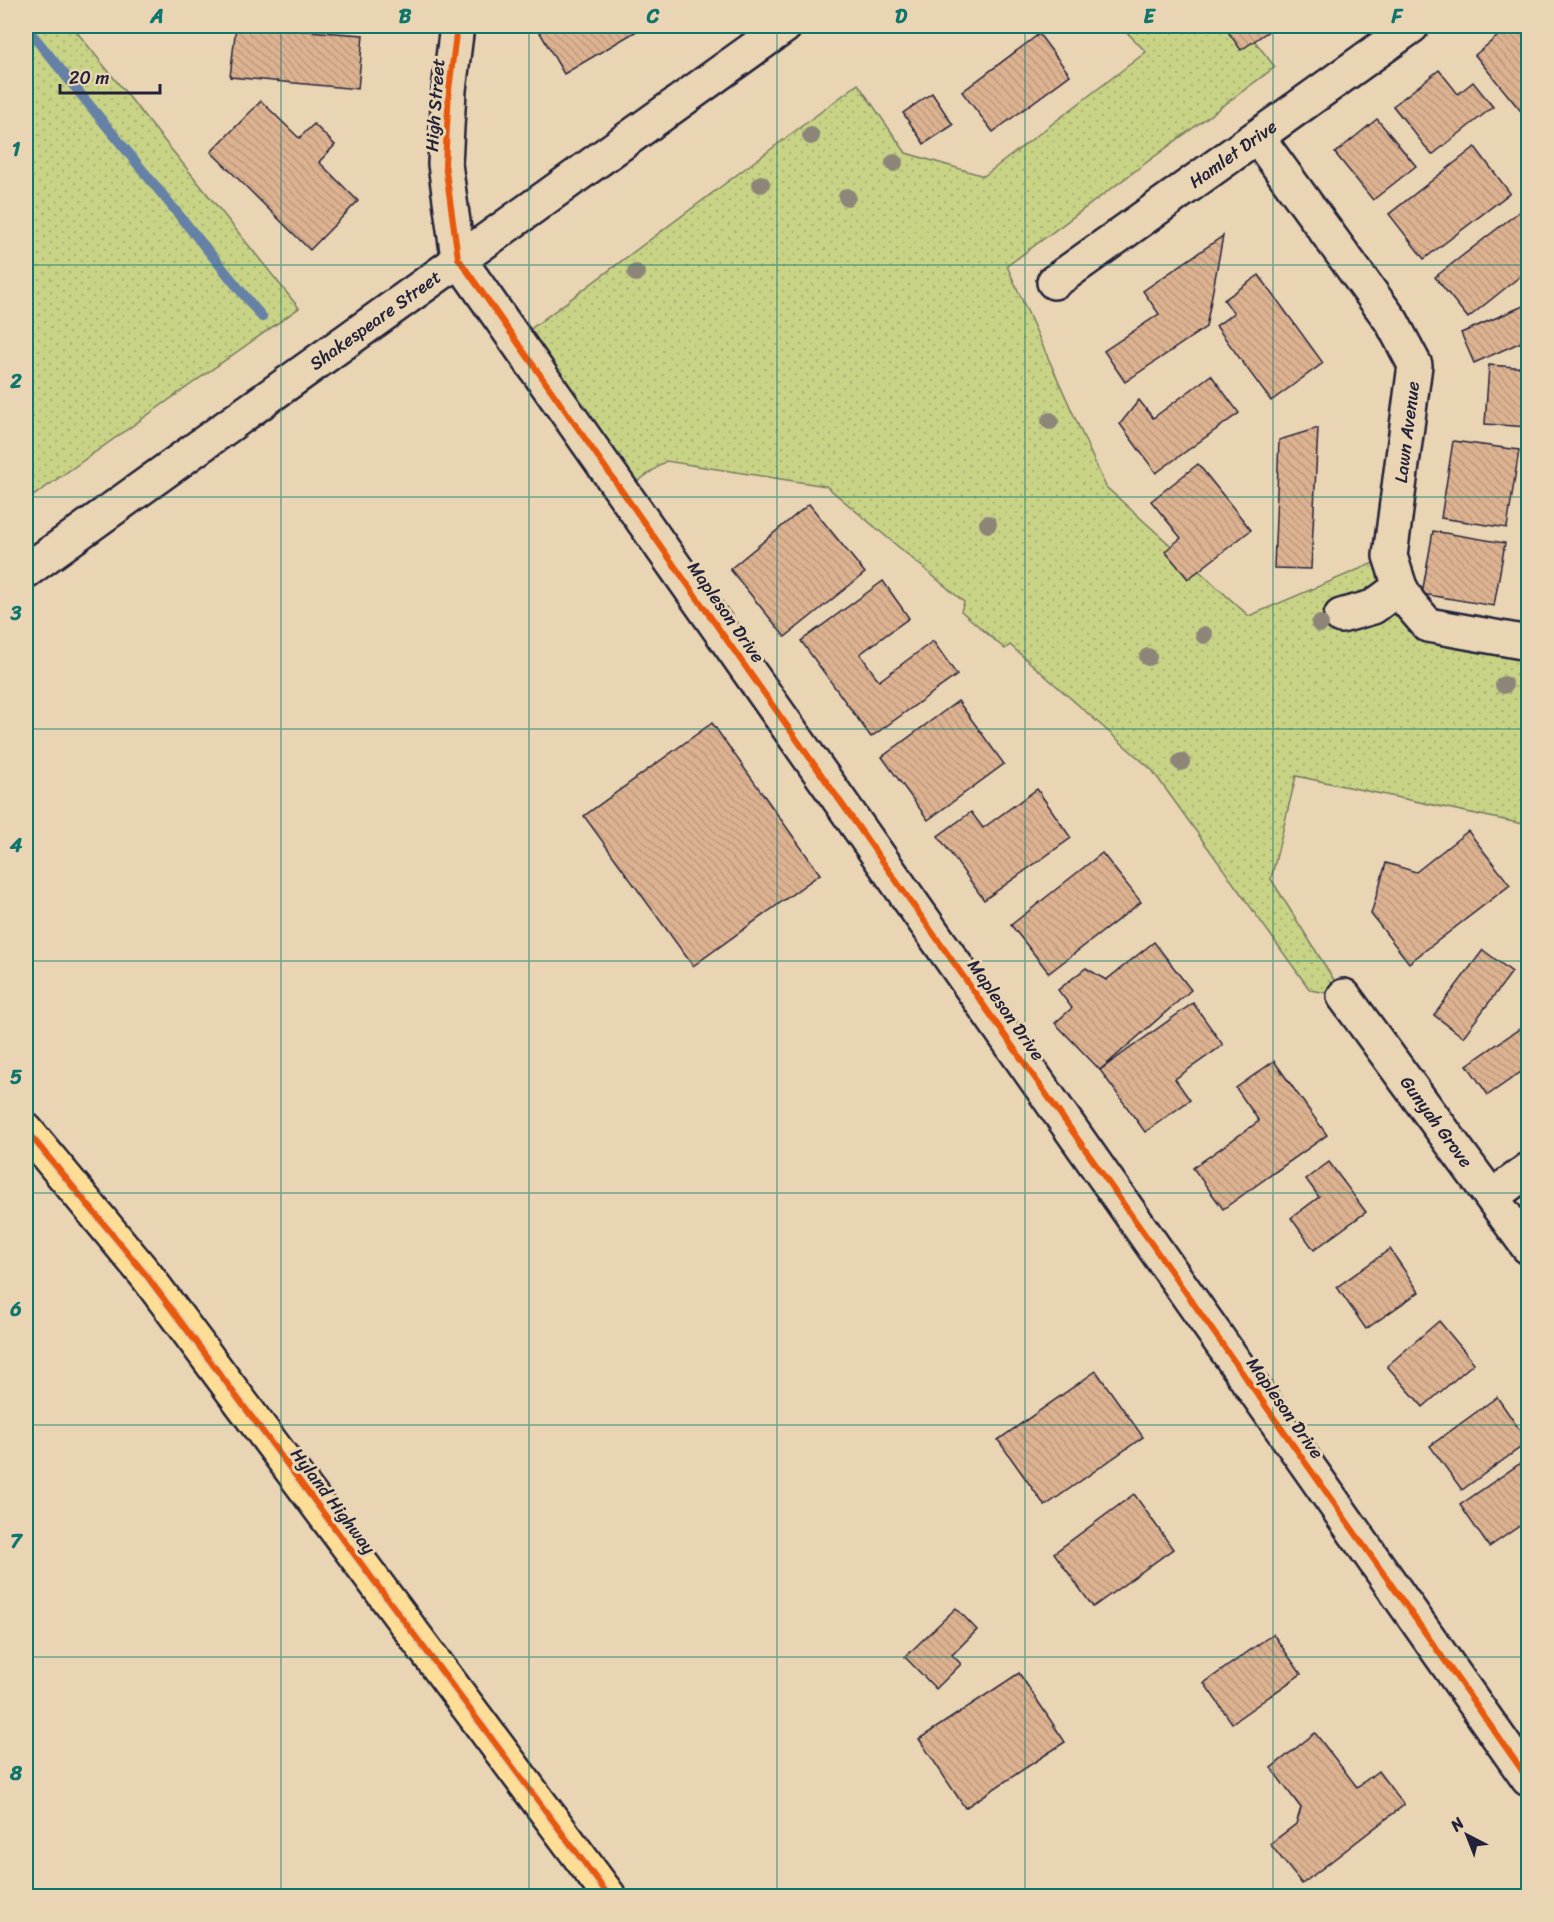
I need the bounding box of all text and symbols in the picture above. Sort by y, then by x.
text: A [149,0,164,34]
text: B [399,0,412,34]
text: C [646,0,660,34]
text: D [895,0,908,34]
text: E [1143,0,1156,34]
text: F [1391,0,1404,34]
scale bar [60,57,160,95]
street label: High Street [416,57,454,153]
text: 20 m [69,62,109,94]
street label: Hamlet Drive [1182,111,1284,197]
text: 1 [12,132,21,167]
street label: Shakespeare Street [302,262,448,379]
text: 2 [9,364,22,399]
street label: Lawn Avenue [1385,379,1429,485]
street label: Mapleson Drive [679,554,773,670]
text: 3 [10,596,22,631]
text: 4 [9,828,23,863]
street label: Mapleson Drive [959,952,1053,1068]
text: 5 [10,1060,22,1095]
street label: Gunyah Grove [1391,1069,1481,1175]
text: 6 [9,1292,22,1327]
street label: Mapleson Drive [1238,1350,1332,1466]
street label: Hyland Highway [282,1441,384,1562]
text: 7 [10,1524,23,1559]
text: 8 [9,1756,23,1791]
north arrow [1437,1805,1497,1865]
text: N [1443,1809,1472,1839]

